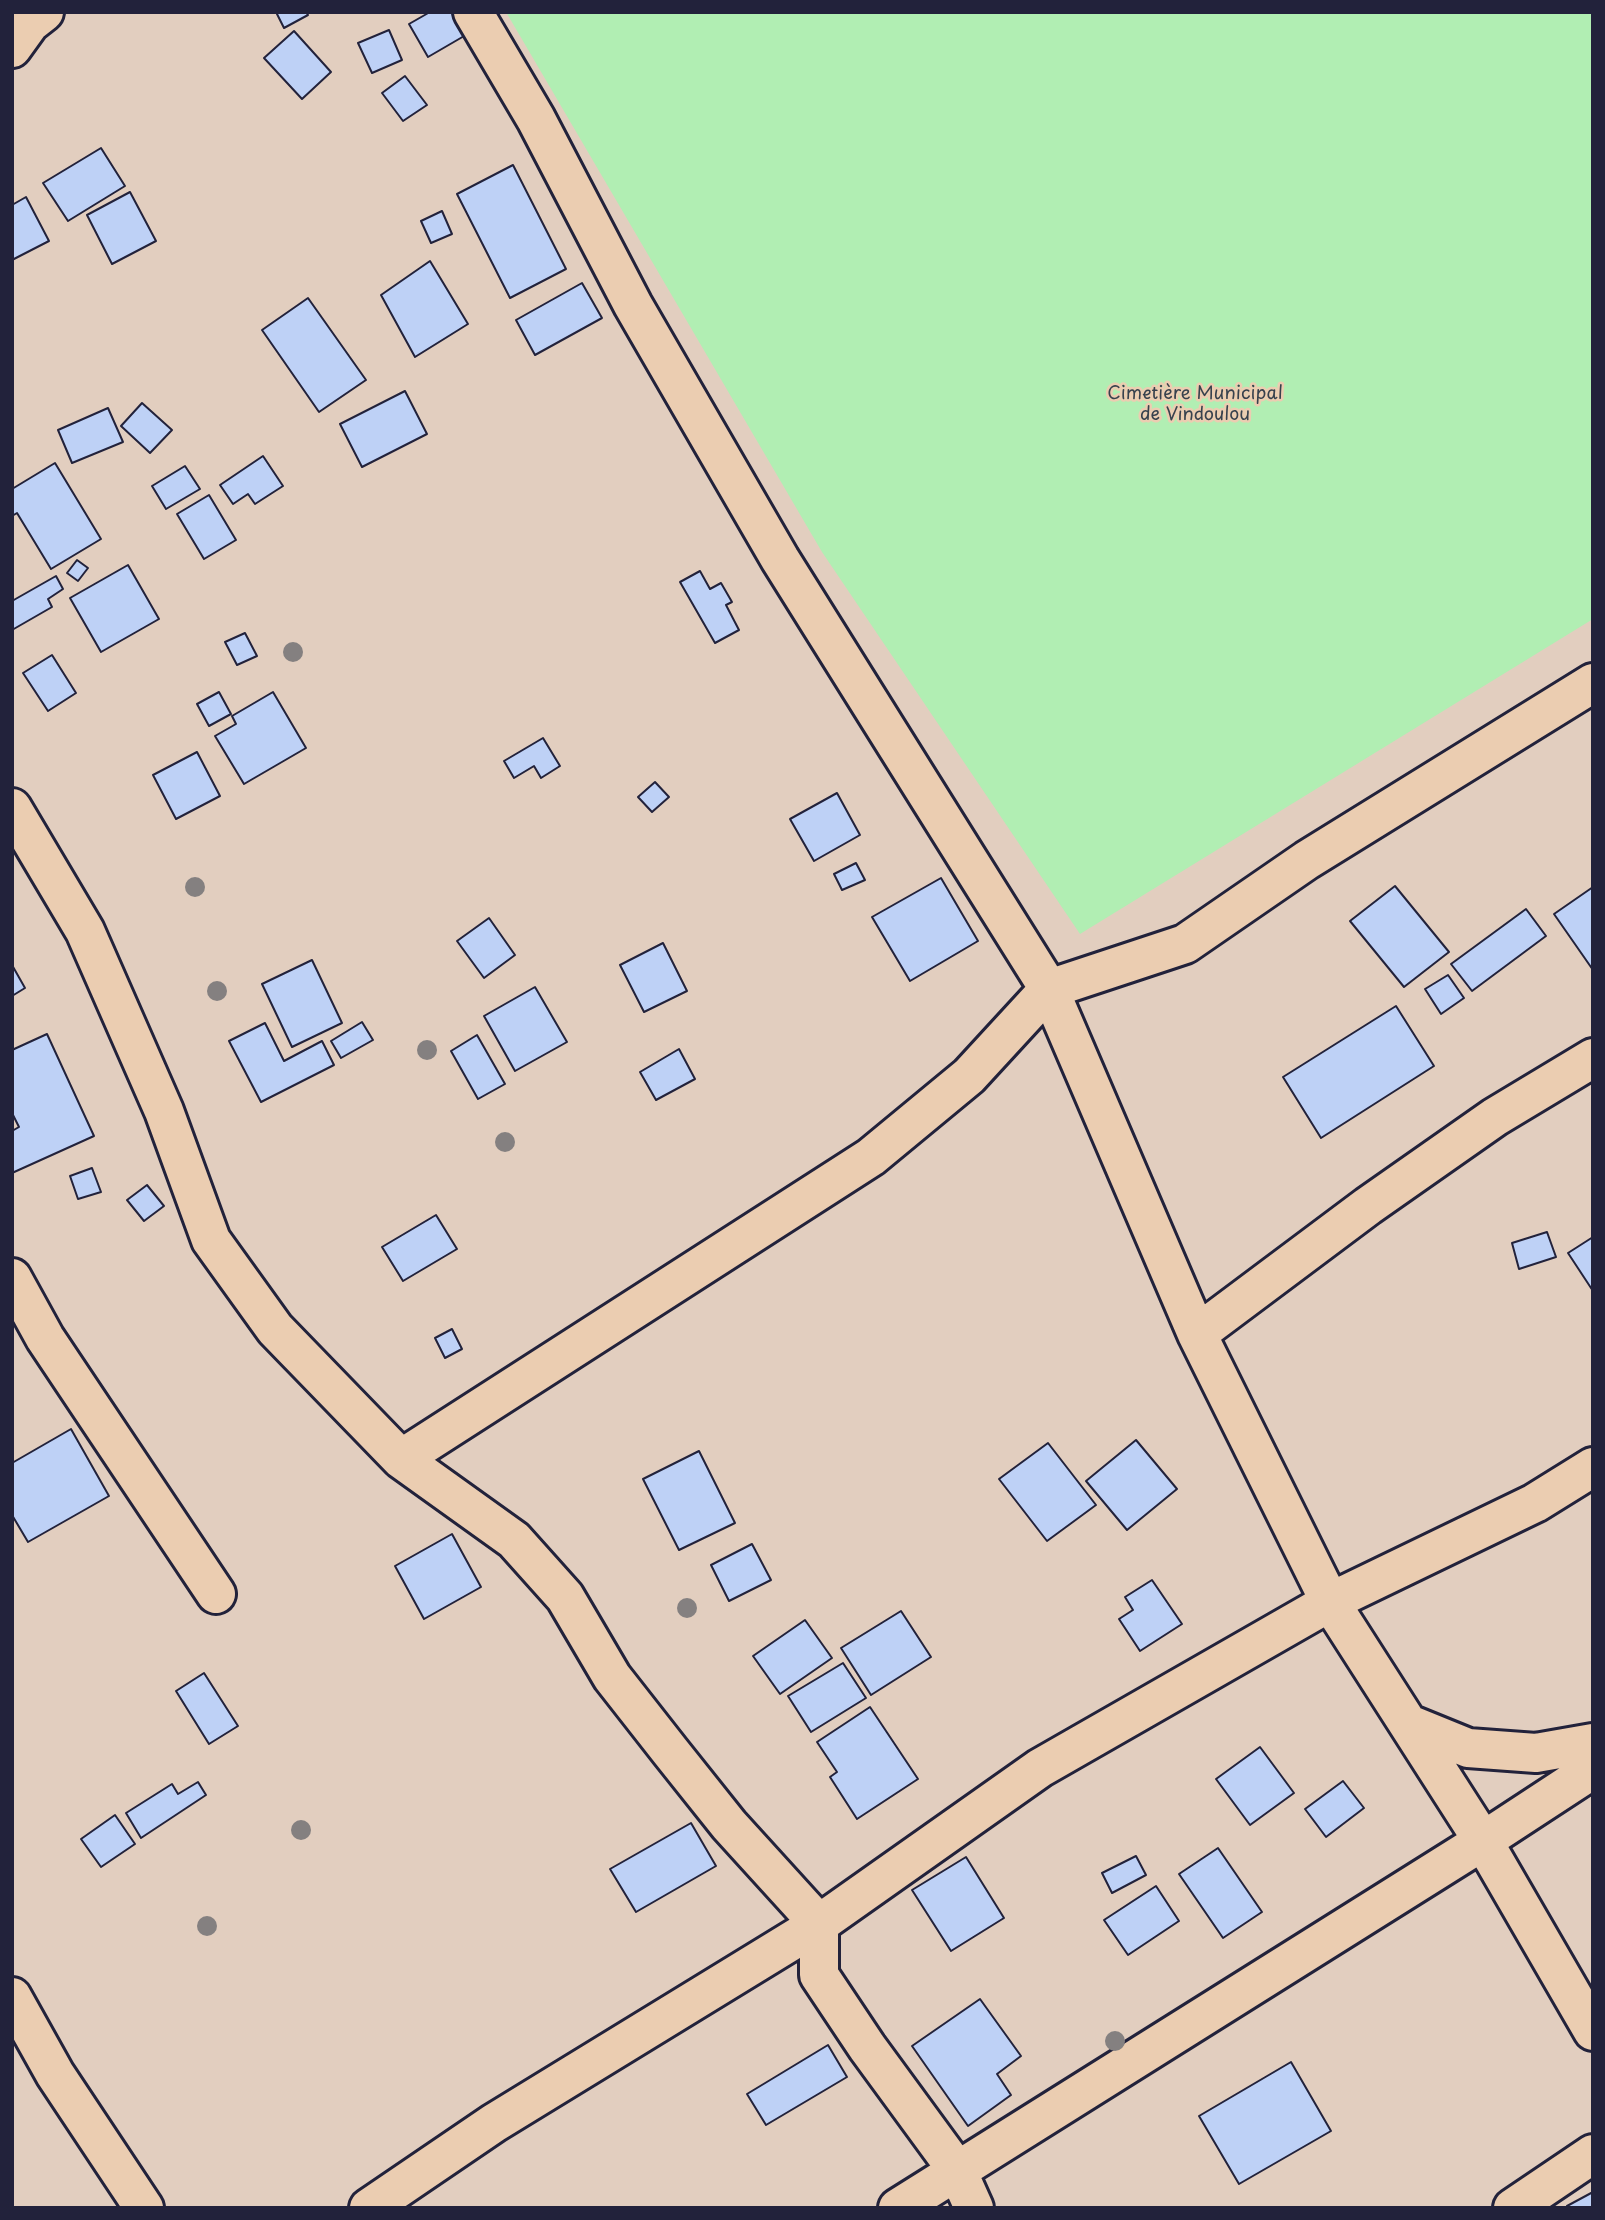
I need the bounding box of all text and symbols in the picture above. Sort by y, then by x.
park label: Cimetière Municipal de Vindoulou [1107,383,1283,426]

